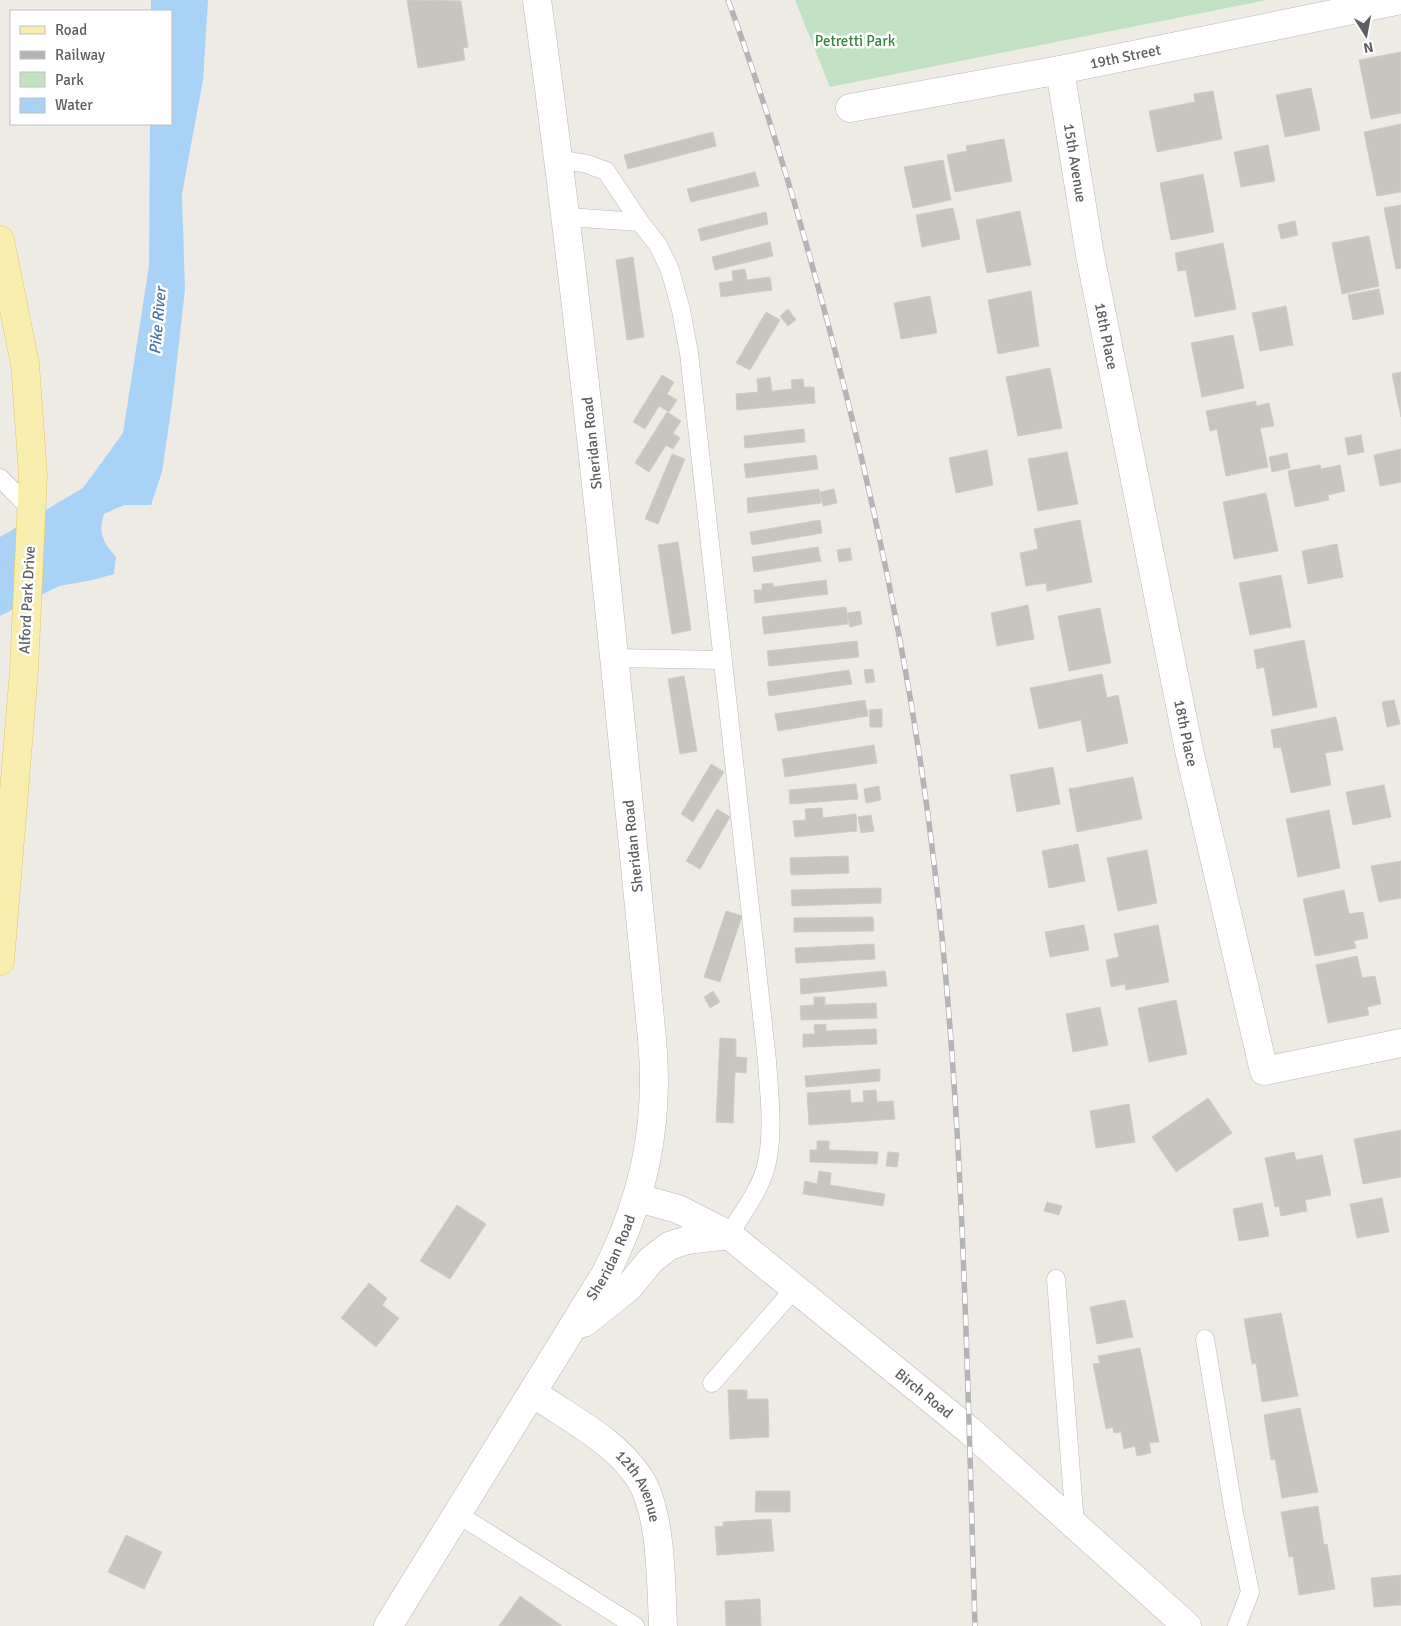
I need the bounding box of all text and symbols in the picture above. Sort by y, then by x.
legend [10,10,172,125]
north arrow [1341,10,1391,60]
text: Road [55,21,87,39]
park label: Petretti Park [815,32,896,50]
text: N [1362,38,1375,57]
street label: 19th Street [1088,41,1162,73]
text: Railway [55,46,105,64]
text: Park [55,71,84,89]
text: Water [55,96,93,114]
street label: 15th Avenue [1060,122,1090,204]
water label: Pike River [145,285,171,356]
street label: 18th Place [1091,301,1122,371]
street label: Sheridan Road [578,396,606,490]
street label: Alford Park Drive [15,545,39,655]
street label: 18th Place [1170,698,1202,768]
street label: Sheridan Road [619,799,647,893]
street label: Sheridan Road [582,1212,639,1304]
street label: Birch Road [892,1365,957,1422]
street label: 12th Avenue [612,1446,664,1524]

